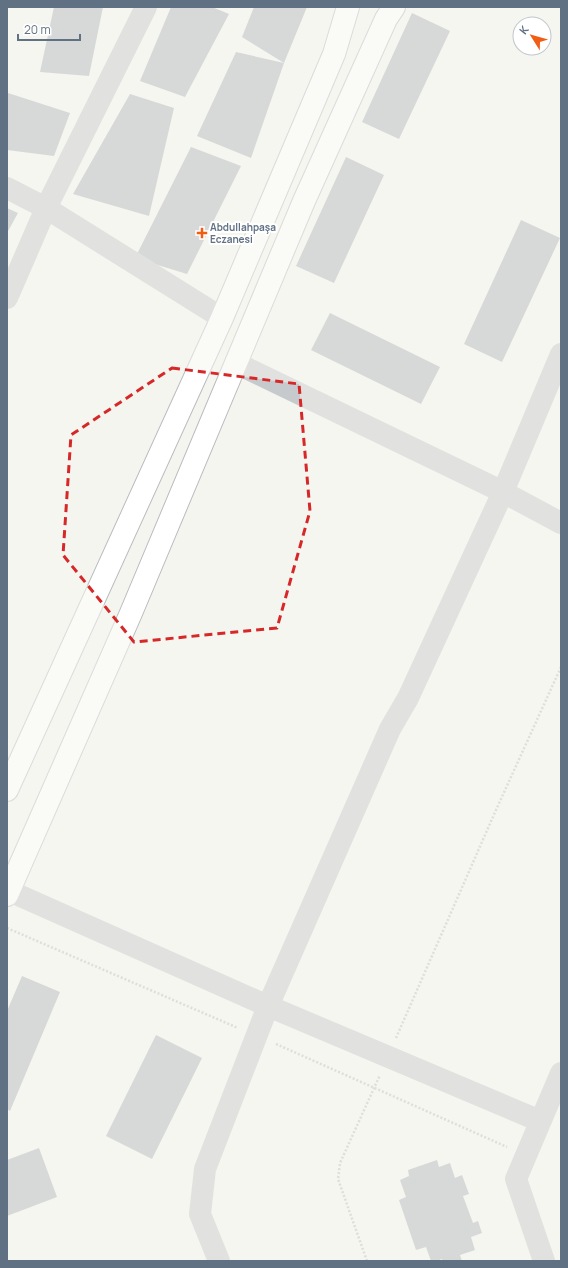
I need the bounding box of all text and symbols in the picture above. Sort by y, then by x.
scale bar [18,16,80,42]
north arrow [512,16,552,56]
text: 20 m [24,21,51,38]
text: K [515,22,532,37]
place label: Abdullahpaşa Eczanesi [210,220,276,246]
marker: Abdullahpaşa Eczanesi [197,228,207,238]

